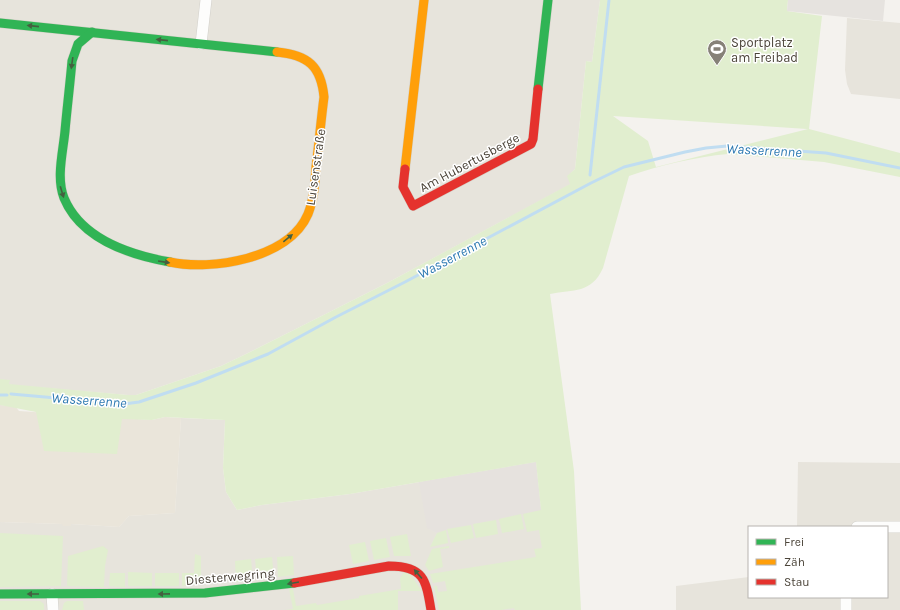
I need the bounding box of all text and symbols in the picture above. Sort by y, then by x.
one-way arrow [27,23,39,30]
place label: Sportplatz am Freibad [731,35,798,65]
one-way arrow [156,37,168,43]
sports icon: Sportplatz am Freibad [706,38,728,66]
one-way arrow [69,57,75,69]
street label: Luisenstraße [303,127,328,206]
street label: Am Hubertusberge [417,130,522,195]
water label: Wasserrenne [726,140,803,161]
one-way arrow [59,186,65,198]
water label: Wasserrenne [415,232,490,283]
one-way arrow [283,234,293,242]
one-way arrow [158,259,170,265]
water label: Wasserrenne [51,389,128,412]
legend [748,526,888,598]
text: Frei [784,535,804,549]
text: Zäh [784,555,805,569]
street label: Diesterwegring [185,565,276,588]
one-way arrow [414,569,423,579]
text: Stau [784,575,810,589]
one-way arrow [287,581,299,587]
one-way arrow [158,590,170,597]
one-way arrow [26,591,39,597]

